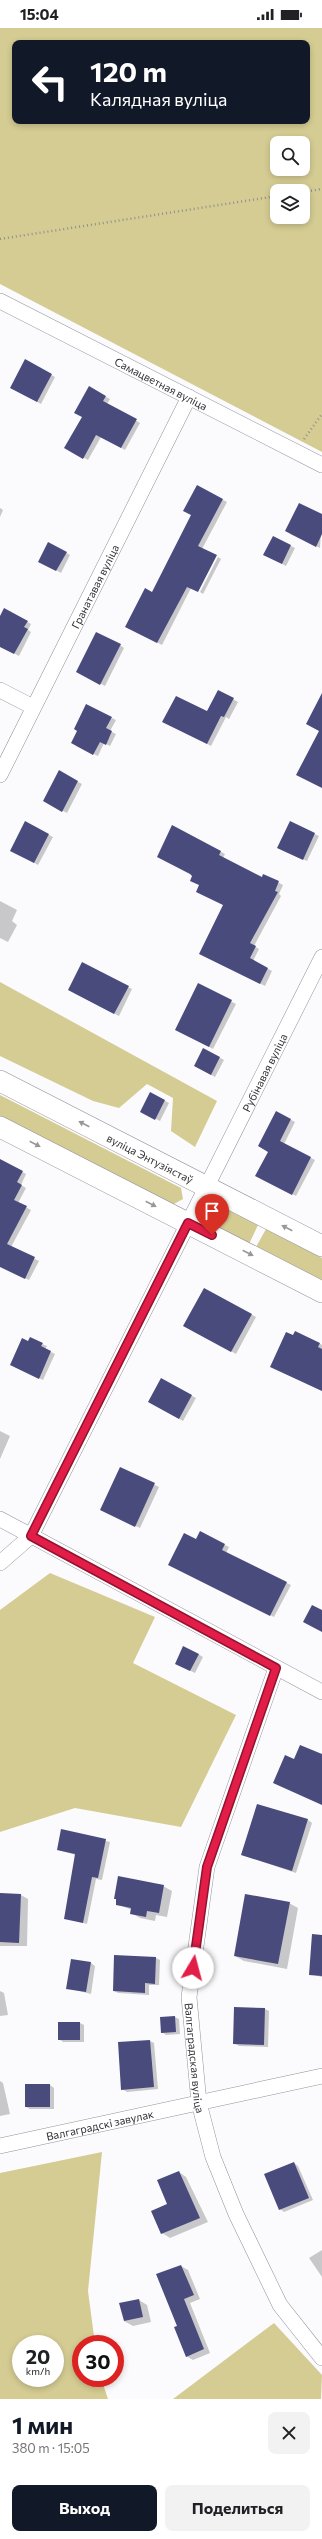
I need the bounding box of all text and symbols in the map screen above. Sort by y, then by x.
text: 15:04 [20,5,59,23]
text: 120 m [90,54,167,88]
icon: left [24,56,76,108]
text: Калядная вуліца [90,88,227,110]
map controls [270,136,310,224]
button: search [270,136,310,176]
button: layers [270,184,310,224]
street label: Самацветная вуліца [113,354,210,412]
street label: Гранатавая вуліца [68,542,121,630]
street label: Рубінавая вуліца [239,1031,289,1114]
one-way arrow [79,1121,90,1128]
street label: вуліца Энтузіястаў [105,1131,196,1186]
one-way arrow [29,1141,41,1148]
pin [195,1194,229,1235]
one-way arrow [145,1200,156,1207]
icon: arrive [201,1200,223,1222]
one-way arrow [282,1225,293,1232]
one-way arrow [242,1250,254,1256]
position arrow [172,1947,214,1989]
street label: Валгаградская вуліца [183,2002,208,2114]
street label: Валгаградскі завулак [45,2106,155,2142]
speed limit sign: 30 [72,2335,124,2387]
text: 20 [26,2344,50,2368]
text: km/h [26,2365,50,2377]
text: 1 мин [12,2410,73,2439]
button: close [268,2412,310,2454]
text: 380 m · 15:05 [12,2440,90,2456]
button: Выход [12,2485,157,2531]
button: Поделиться [165,2485,310,2531]

